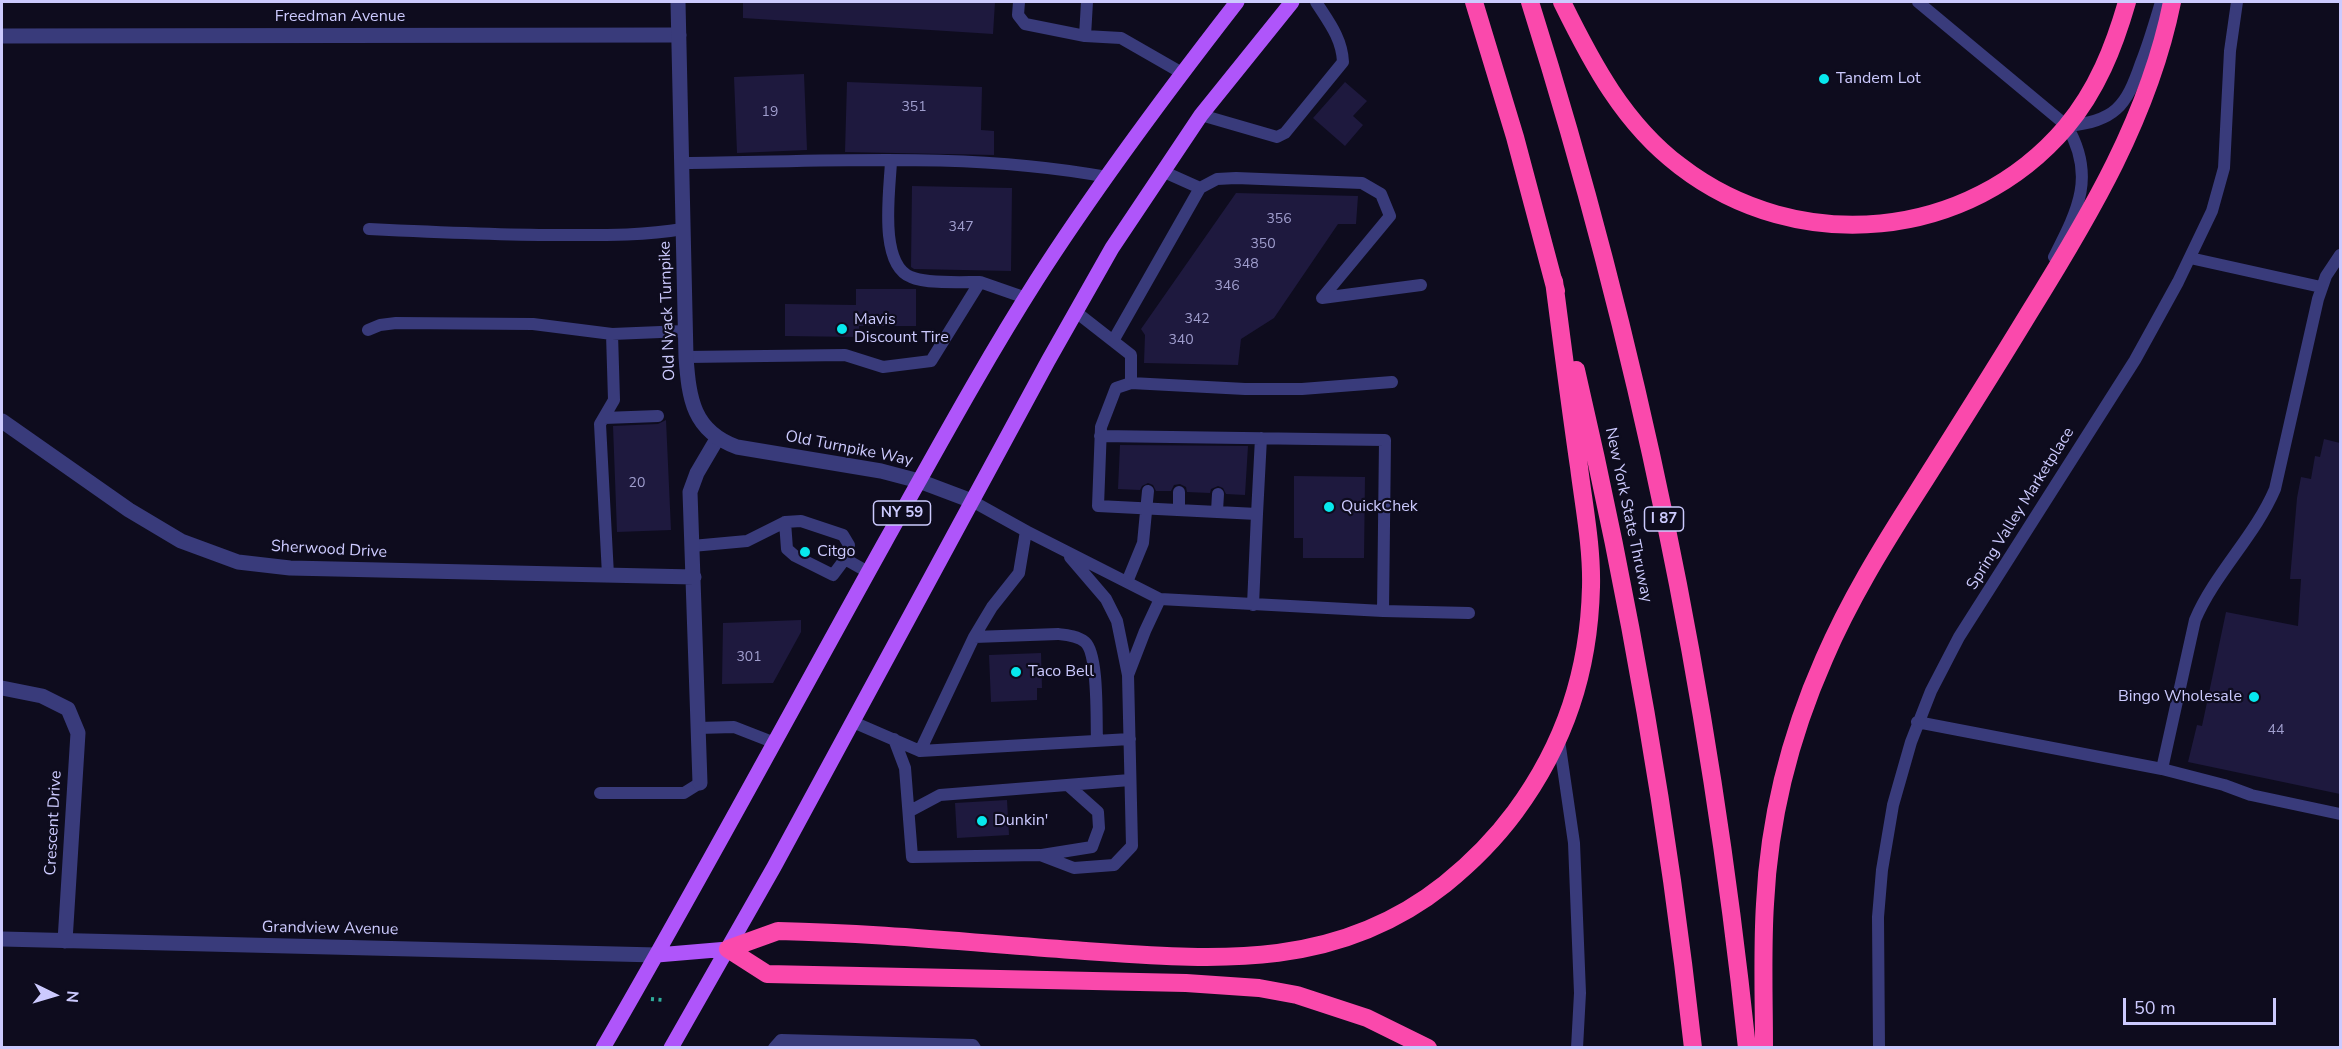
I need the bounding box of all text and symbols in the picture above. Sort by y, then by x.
street label: Freedman Avenue [275,7,405,27]
place label: Tandem Lot [1836,69,1921,89]
marker: Tandem Lot [1817,72,1831,86]
house number: 351 [901,100,927,116]
house number: 19 [762,105,778,121]
house number: 356 [1266,212,1292,228]
house number: 347 [948,220,974,236]
house number: 350 [1250,237,1276,253]
street label: Old Nyack Turnpike [656,241,680,381]
house number: 348 [1233,257,1259,273]
house number: 346 [1214,279,1240,295]
place label: Mavis Discount Tire [854,310,949,348]
house number: 342 [1184,312,1210,328]
marker: Mavis Discount Tire [835,322,849,336]
house number: 340 [1168,333,1194,349]
street label: Spring Valley Marketplace [1963,424,2079,594]
street label: New York State Thruway [1600,426,1656,604]
street label: Old Turnpike Way [784,427,914,471]
house number: 20 [629,476,645,492]
place label: QuickChek [1341,497,1418,517]
marker: QuickChek [1322,500,1336,514]
road number: NY 59 [874,501,930,525]
road number: I 87 [1644,507,1684,531]
street label: Sherwood Drive [270,537,388,563]
place label: Citgo [817,542,855,562]
marker: Citgo [798,545,812,559]
house number: 301 [736,650,762,666]
place label: Taco Bell [1028,662,1094,682]
marker: Taco Bell [1009,665,1023,679]
place label: Bingo Wholesale [2118,687,2242,707]
marker: Bingo Wholesale [2247,690,2261,704]
house number: 44 [2268,723,2284,739]
street label: Crescent Drive [42,770,66,876]
place label: Dunkin' [994,811,1048,831]
marker: Dunkin' [975,814,989,828]
street label: Grandview Avenue [262,918,398,940]
north arrow [24,965,84,1025]
scale bar [2126,986,2279,1024]
text: N [60,990,83,1003]
text: 50 m [2134,996,2176,1020]

